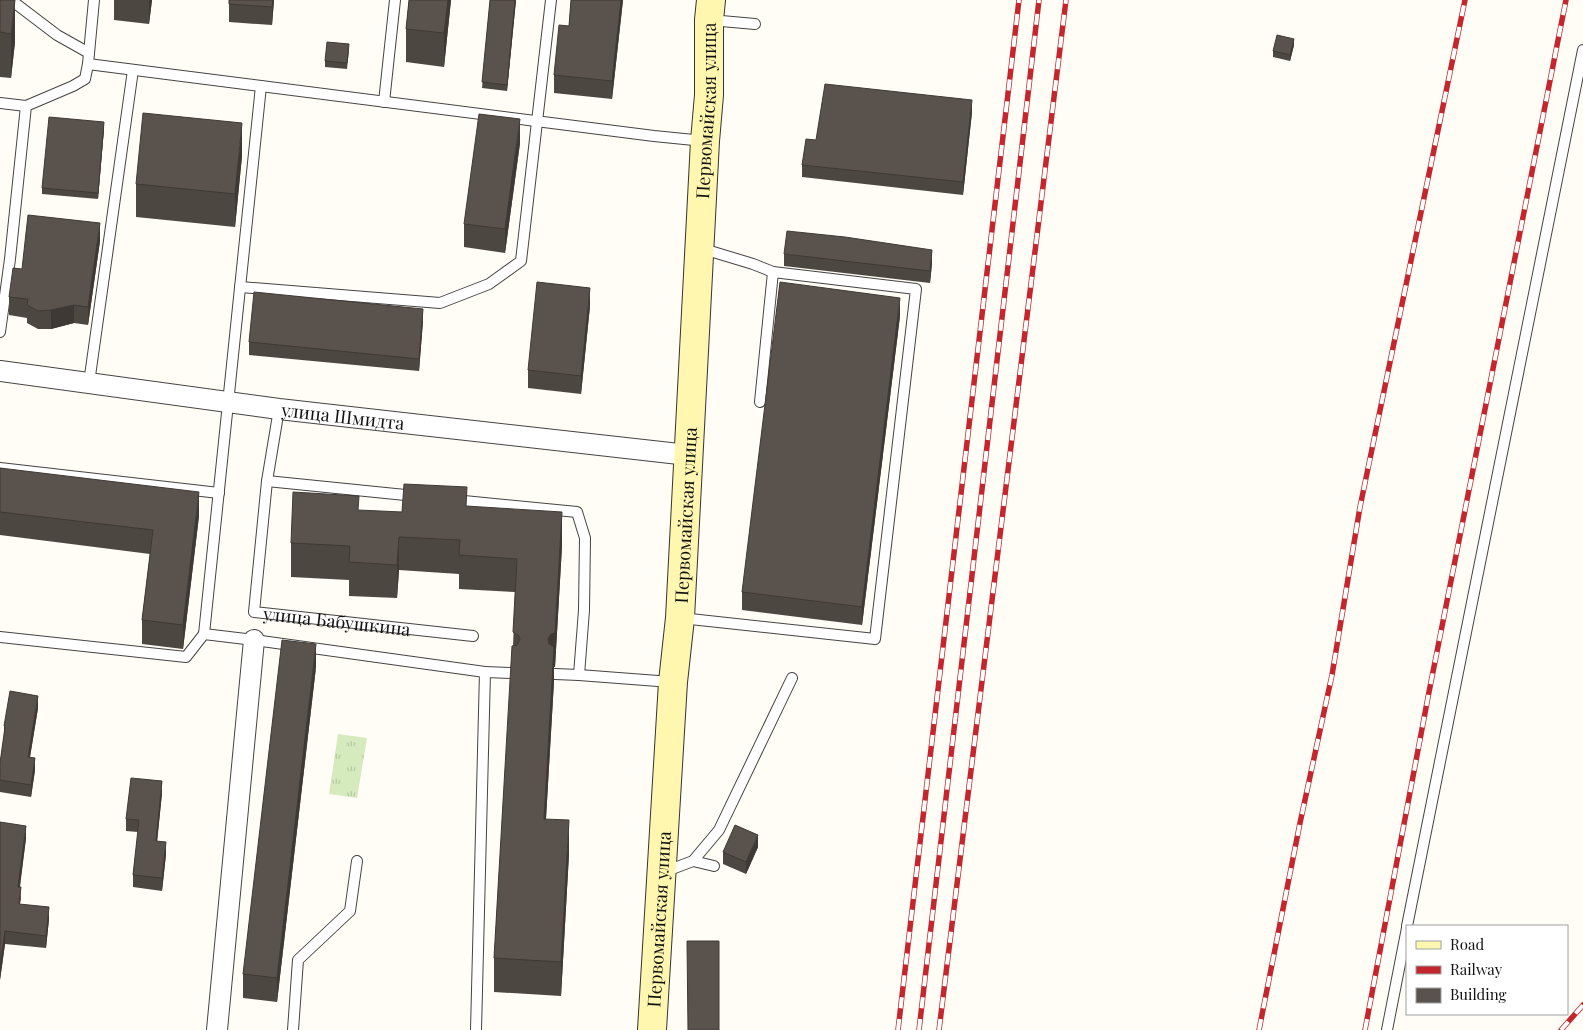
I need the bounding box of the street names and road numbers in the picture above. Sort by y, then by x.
street label: Первомайская улица [690,23,721,199]
street label: улица Шмидта [279,397,406,435]
street label: Первомайская улица [669,426,702,604]
street label: улица Бабушкина [261,601,412,641]
street label: Первомайская улица [641,830,676,1008]

